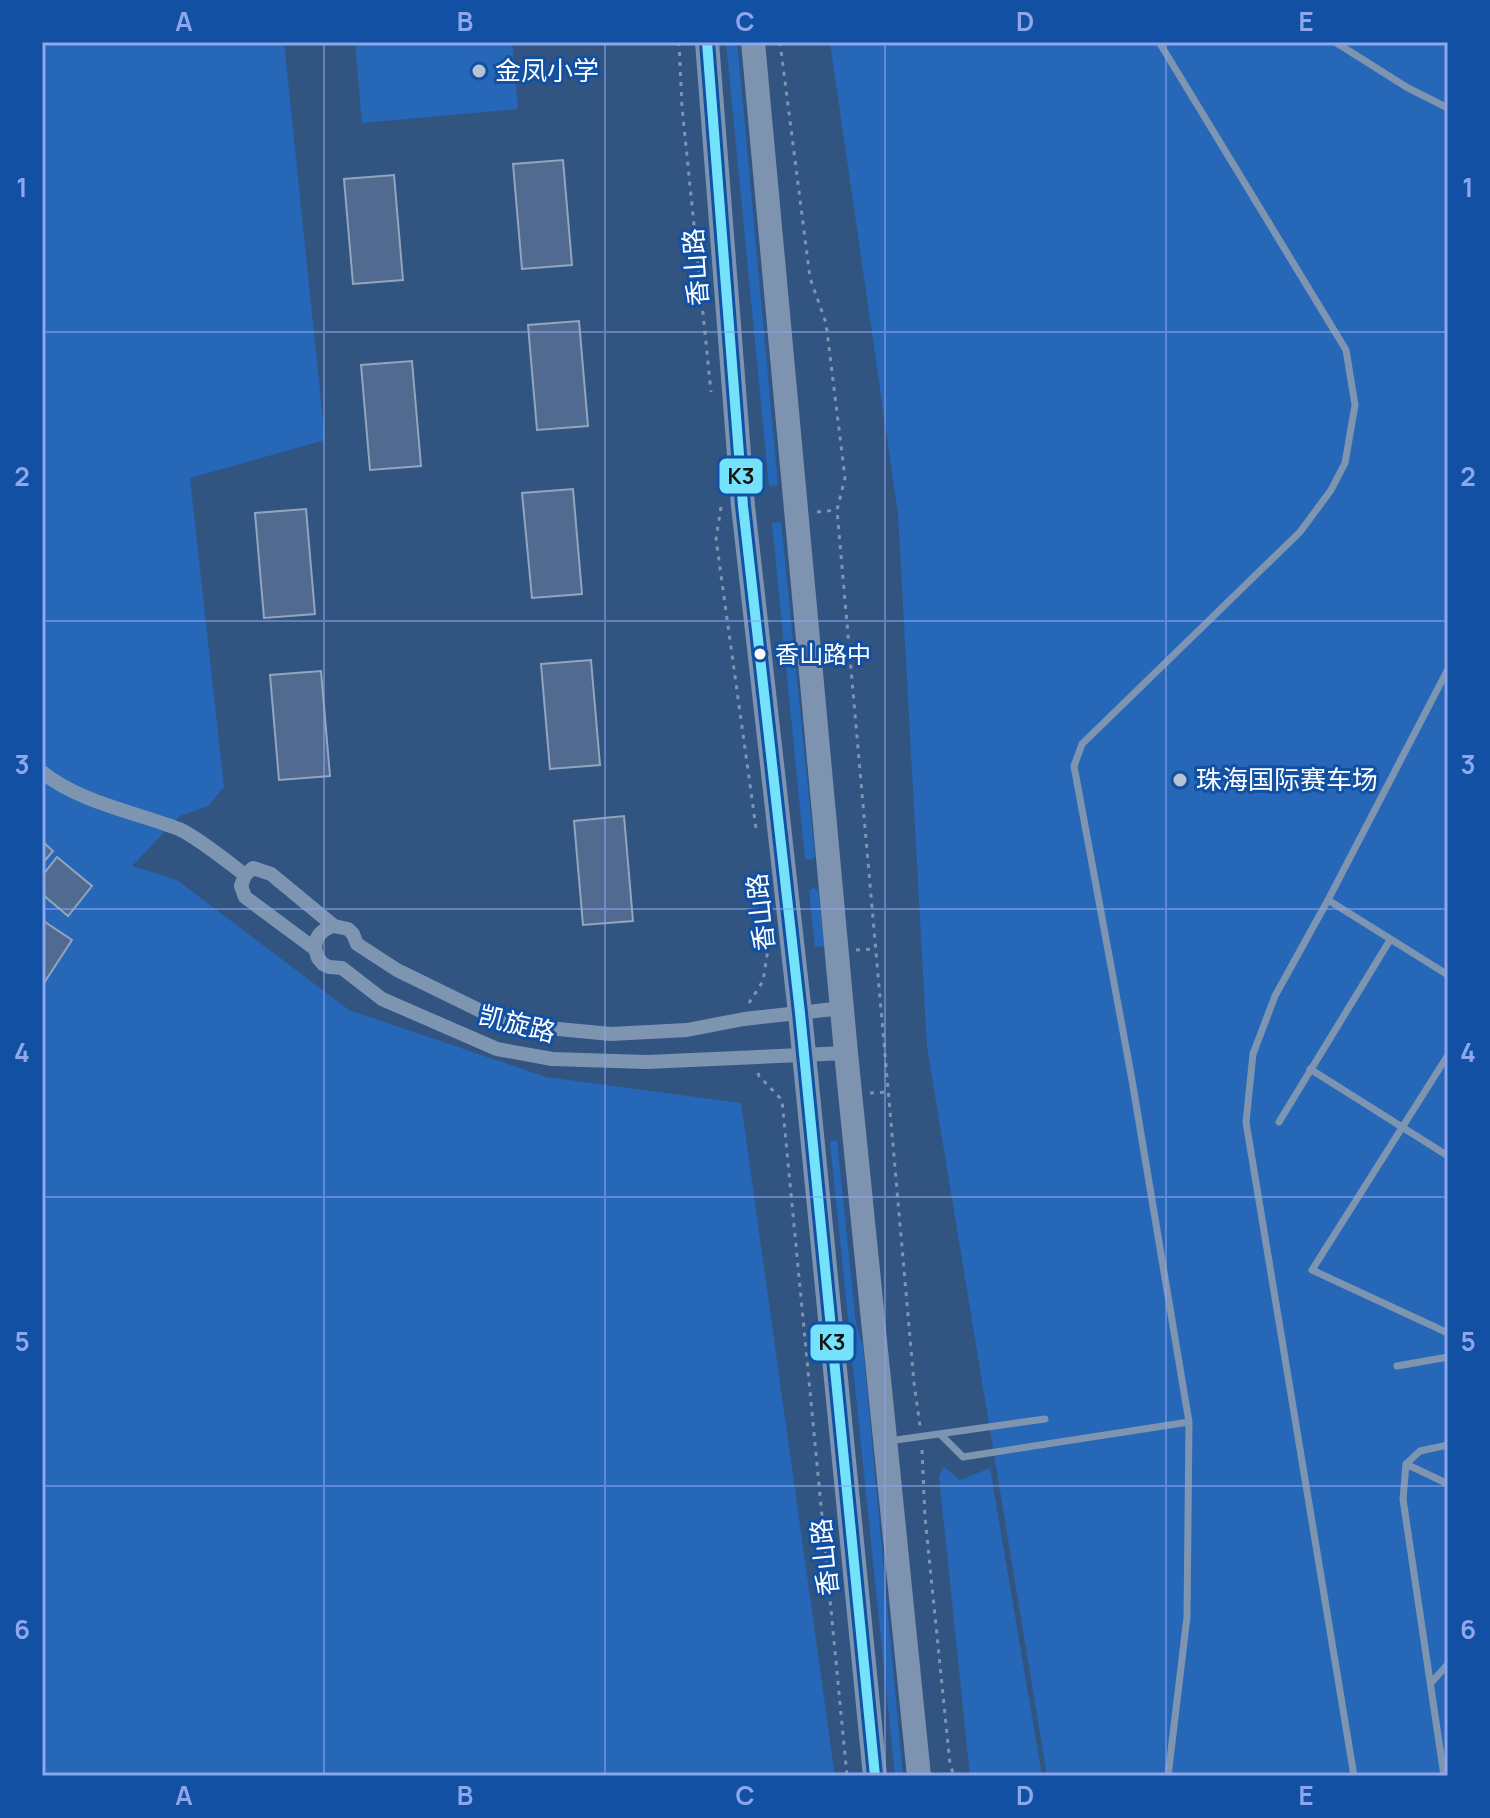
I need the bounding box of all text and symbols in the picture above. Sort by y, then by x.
text: A [175,3,193,39]
text: B [457,3,473,39]
text: C [735,3,755,39]
text: D [1016,3,1034,39]
text: E [1298,3,1314,39]
place label: 金凤小学 [495,52,599,88]
marker: 金凤小学 [470,62,488,80]
text: 1 [16,169,28,205]
text: 1 [1462,169,1474,205]
street label: 香山路 [674,227,716,307]
line badge: K3 [718,457,764,495]
text: 2 [14,458,30,494]
text: 2 [1460,458,1476,494]
text: K3 [727,461,755,491]
place label: 香山路中 [775,637,871,670]
marker: 香山路中 [752,646,768,662]
text: 3 [14,746,30,782]
text: 3 [1460,746,1476,782]
place label: 珠海国际赛车场 [1196,761,1378,797]
marker: 珠海国际赛车场 [1171,771,1189,789]
street label: 香山路 [738,871,782,953]
street label: 凯旋路 [475,996,559,1050]
text: 4 [14,1034,30,1070]
text: 4 [1460,1034,1476,1070]
text: 5 [14,1323,30,1359]
line badge: K3 [809,1323,855,1362]
text: 5 [1460,1323,1476,1359]
text: K3 [818,1327,846,1357]
street label: 香山路 [802,1516,846,1598]
text: 6 [14,1611,30,1647]
text: 6 [1460,1611,1476,1647]
text: A [175,1777,193,1813]
text: B [457,1777,473,1813]
text: C [735,1777,755,1813]
text: D [1016,1777,1034,1813]
text: E [1298,1777,1314,1813]

